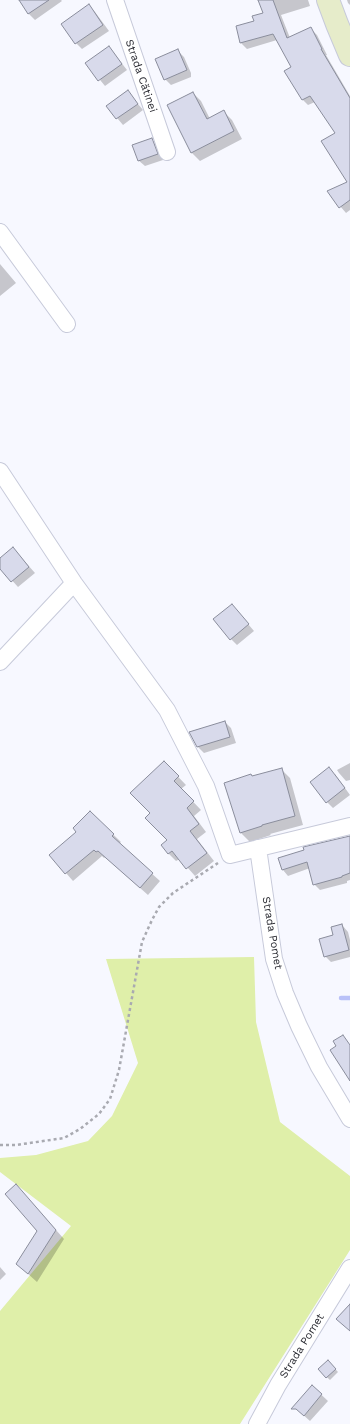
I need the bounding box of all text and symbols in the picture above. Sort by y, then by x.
street label: Strada Cătinei [122,38,160,114]
street label: Strada Pomet [259,896,285,970]
street label: Strada Pomet [277,1311,327,1381]

